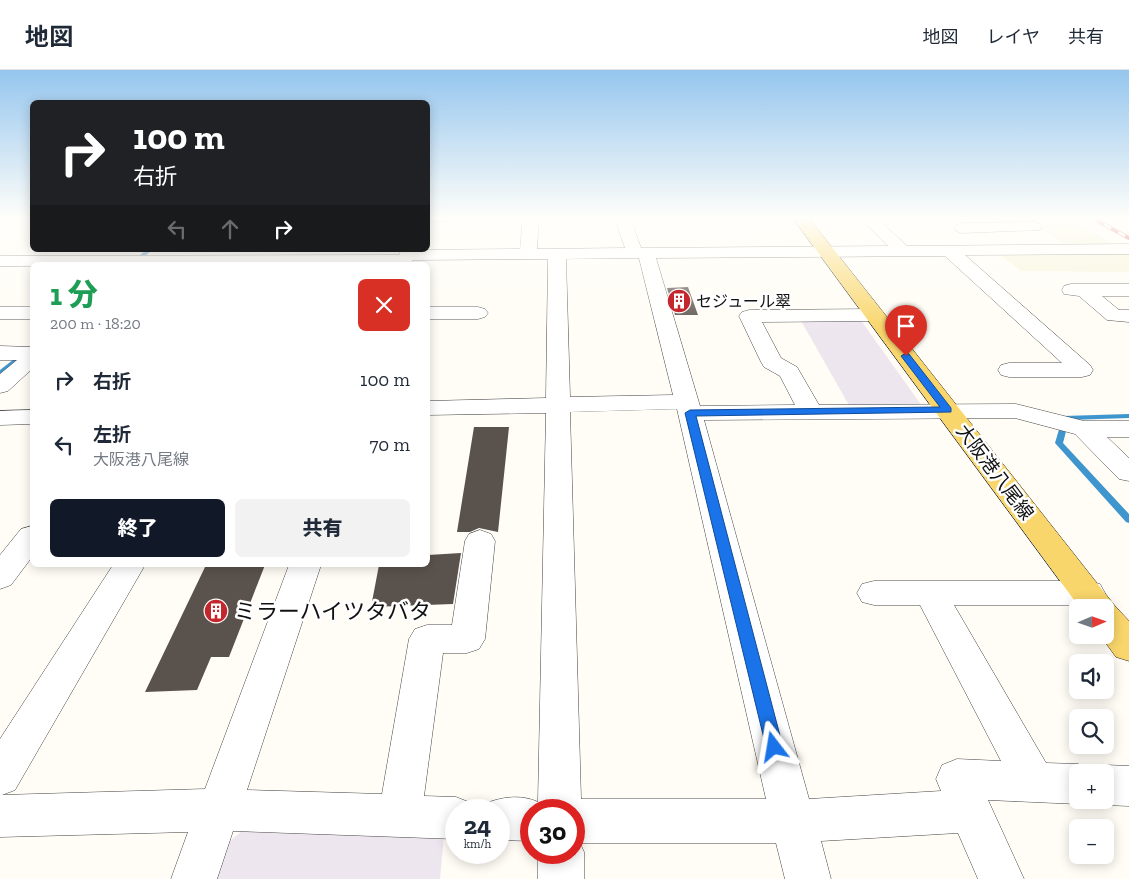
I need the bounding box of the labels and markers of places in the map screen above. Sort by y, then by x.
building icon: セジュール翠 [666,288,692,314]
place label: セジュール翠 [696,292,791,311]
pin [885,305,927,356]
building icon: ミラーハイツタバタ [203,598,229,624]
place label: ミラーハイツタバタ [234,598,431,625]

